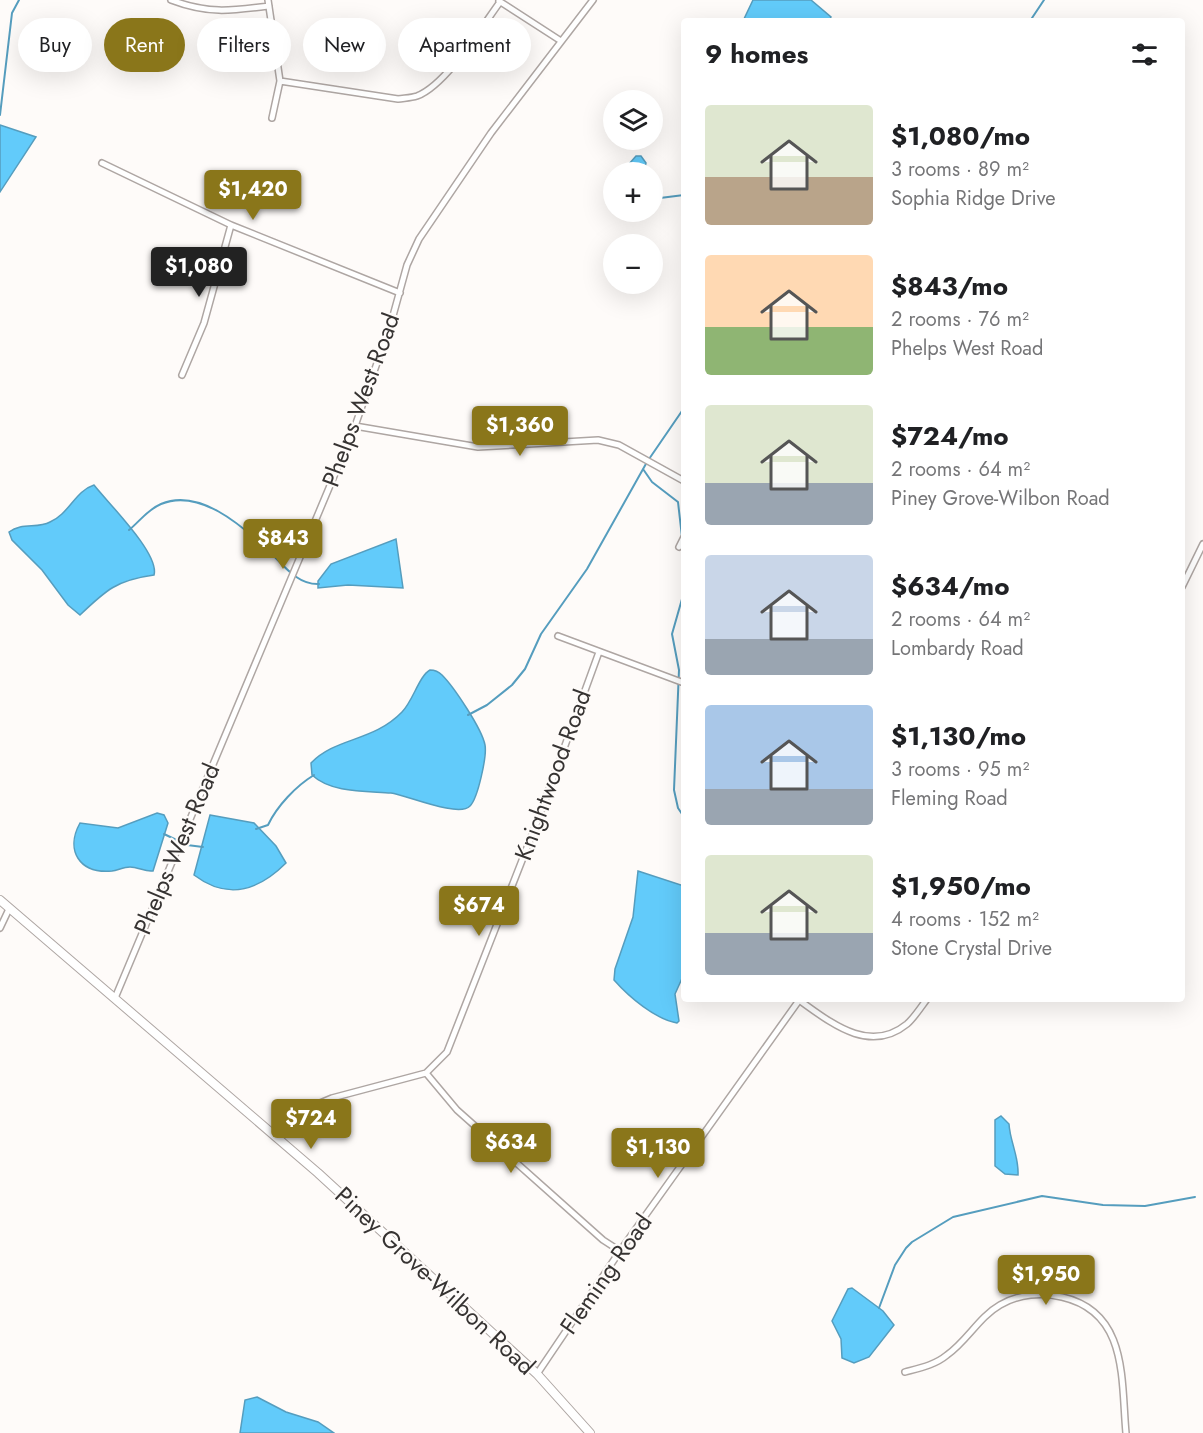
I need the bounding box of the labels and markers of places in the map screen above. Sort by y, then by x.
pin: $1,420 [204,170,302,221]
pin: $1,080 [150,247,248,298]
pin: $1,360 [471,406,569,457]
pin: $843 [247,519,319,570]
pin: $674 [443,886,515,937]
pin: $724 [275,1099,347,1150]
pin: $634 [475,1123,547,1174]
pin: $1,130 [609,1128,707,1179]
pin: $1,950 [997,1255,1095,1306]

